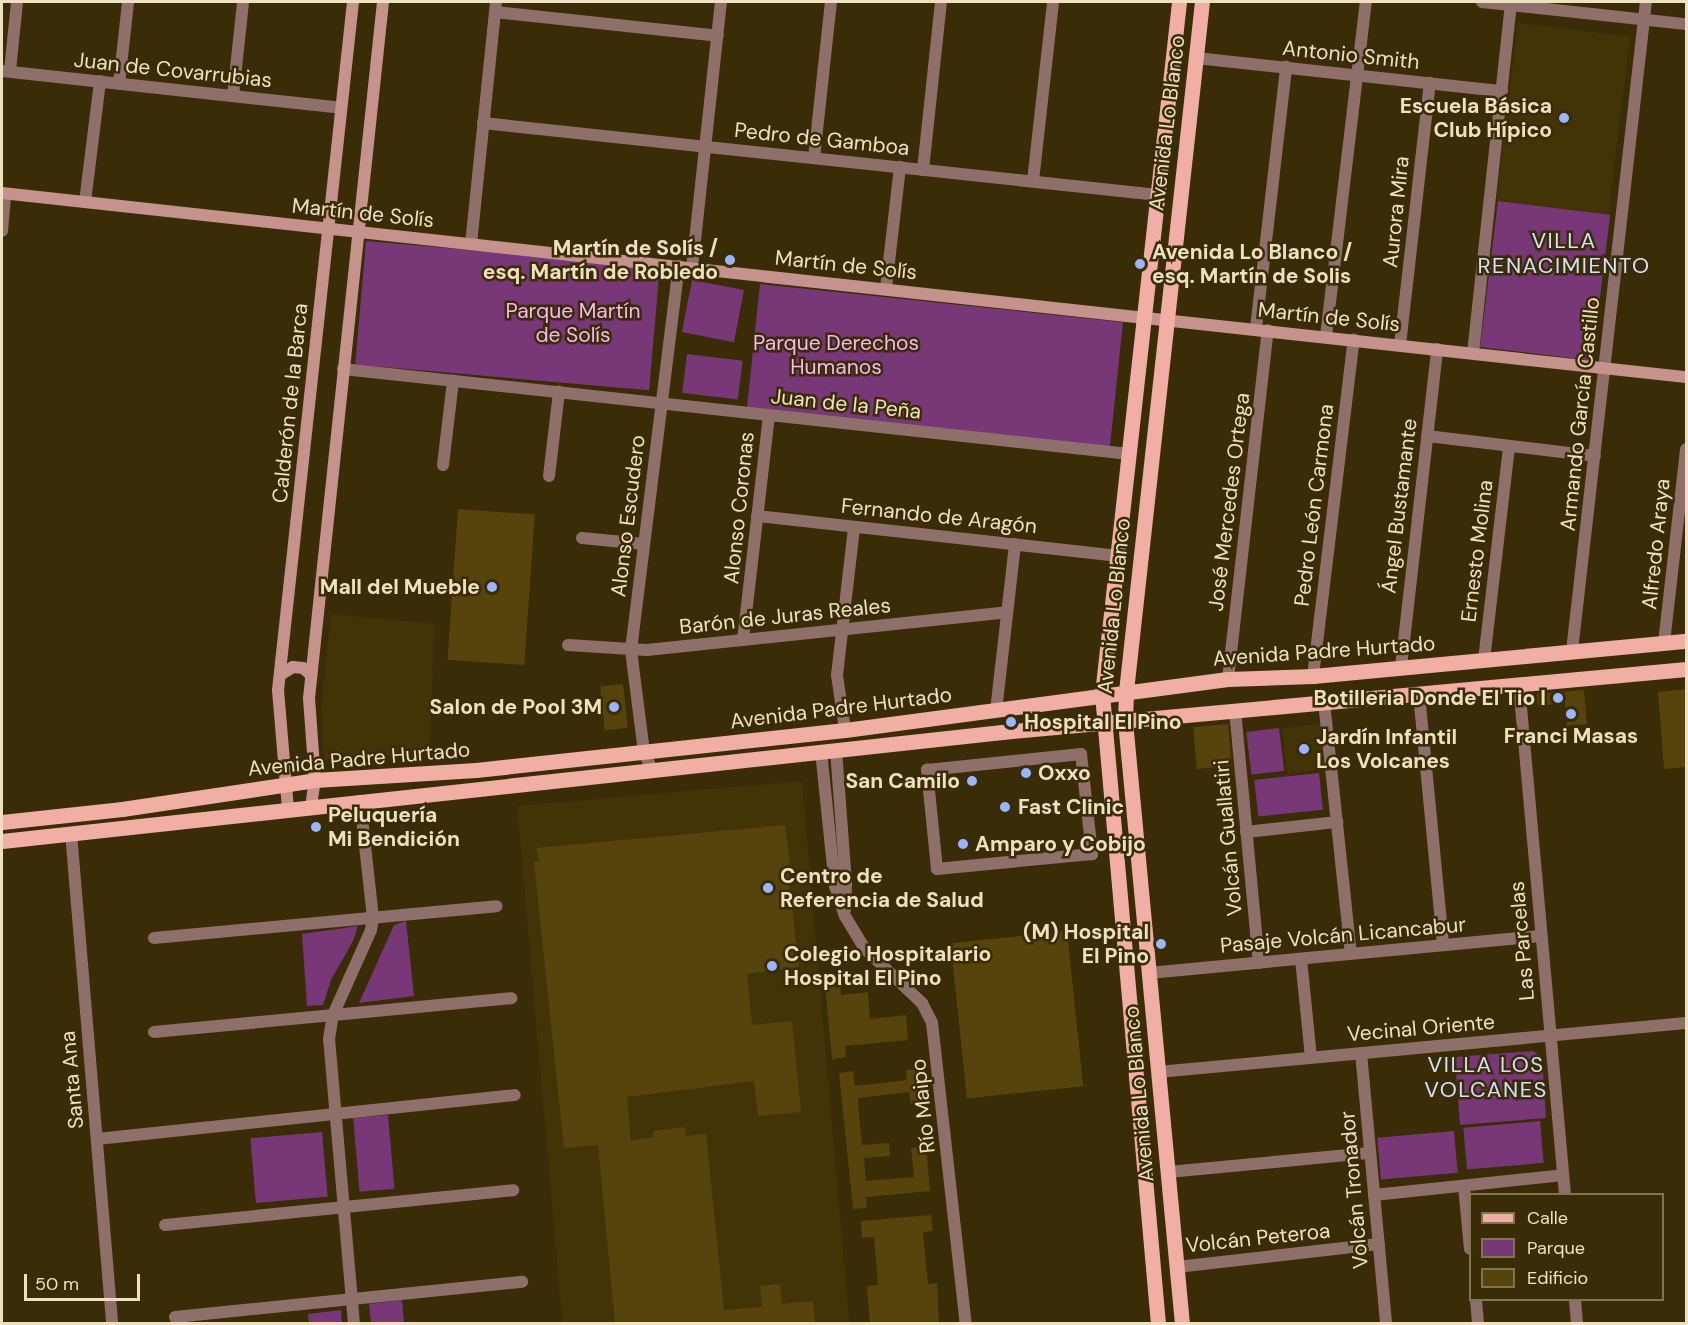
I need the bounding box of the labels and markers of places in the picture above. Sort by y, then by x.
place label: Escuela Básica Club Hípico [1400,93,1552,143]
marker: Escuela Básica Club Hípico [1557,111,1571,125]
place label: Martín de Solís / esq. Martín de Robledo [483,235,718,285]
place label: Avenida Lo Blanco / esq. Martín de Solis [1152,239,1352,289]
marker: Martín de Solís / esq. Martín de Robledo [723,253,737,267]
marker: Avenida Lo Blanco / esq. Martín de Solis [1133,257,1147,271]
place label: Mall del Mueble [320,574,480,600]
marker: Mall del Mueble [485,580,499,594]
place label: Botilleria Donde El Tio I [1313,685,1546,711]
marker: Botilleria Donde El Tio I [1551,691,1565,705]
place label: Salon de Pool 3M [430,694,602,720]
marker: Salon de Pool 3M [607,700,621,714]
marker: Franci Masas [1564,707,1578,721]
place label: Hospital El Pino [1024,709,1182,735]
marker: Hospital El Pino [1002,713,1020,731]
place label: Franci Masas [1504,723,1638,749]
place label: Jardín Infantil Los Volcanes [1316,724,1457,774]
marker: Jardín Infantil Los Volcanes [1297,742,1311,756]
place label: Oxxo [1038,760,1091,786]
marker: Oxxo [1019,766,1033,780]
place label: San Camilo [845,768,960,794]
marker: San Camilo [965,774,979,788]
place label: Fast Clinic [1018,794,1124,820]
marker: Fast Clinic [996,798,1014,816]
place label: Peluquería Mi Bendición [328,802,460,852]
marker: Peluquería Mi Bendición [309,820,323,834]
place label: Amparo y Cobijo [975,831,1146,857]
marker: Amparo y Cobijo [956,837,970,851]
place label: Centro de Referencia de Salud [780,863,984,913]
marker: Centro de Referencia de Salud [761,881,775,895]
place label: (M) Hospital El Pino [1023,919,1149,969]
marker: (M) Hospital El Pino [1154,937,1168,951]
place label: Colegio Hospitalario Hospital El Pino [784,941,991,991]
marker: Colegio Hospitalario Hospital El Pino [765,959,779,973]

